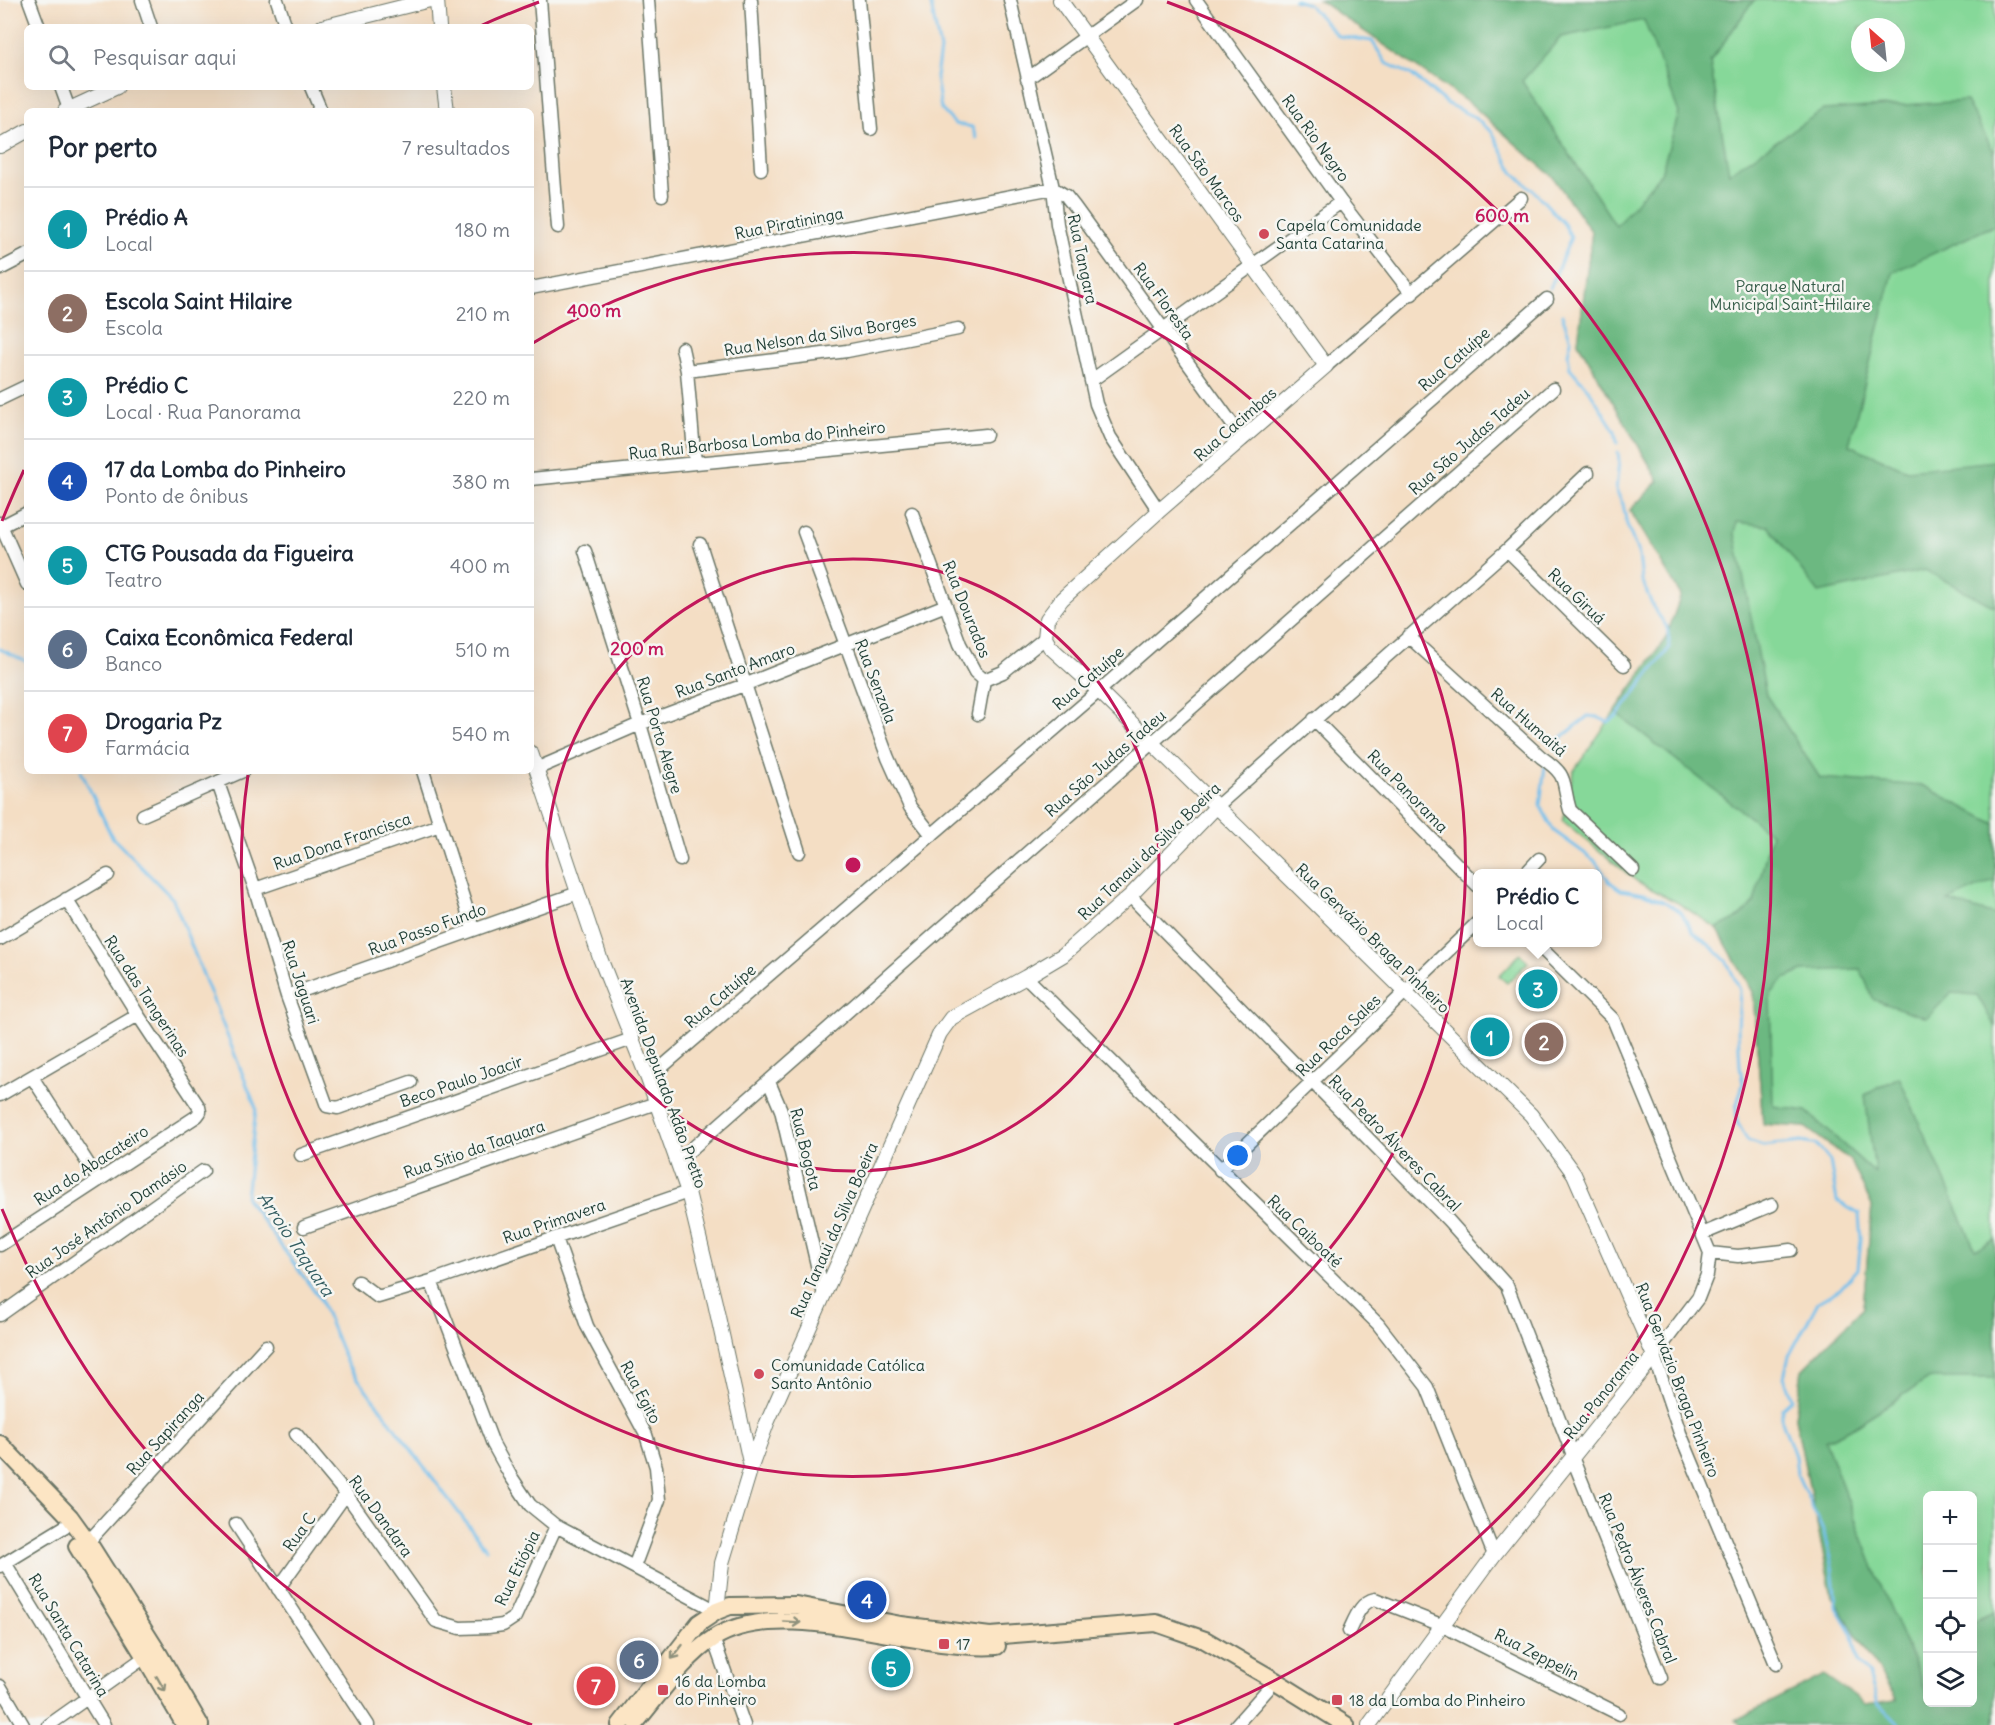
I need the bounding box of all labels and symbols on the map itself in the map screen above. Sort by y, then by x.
north arrow [1851,18,1905,72]
street label: Rua Rio Negro [1278,91,1354,185]
street label: Rua São Marcos [1165,120,1249,226]
street label: Rua Piratininga [733,203,845,243]
text: 600 m [1475,204,1529,227]
street label: Rua Tangara [1064,212,1102,306]
place label: Capela Comunidade Santa Catarina [1276,215,1422,253]
marker: Capela Comunidade Santa Catarina [1257,227,1271,241]
street label: Rua Floresta [1129,259,1199,343]
park label: Parque Natural Municipal Saint-Hilaire [1709,276,1871,314]
text: 400 m [567,299,621,322]
street label: Rua Nelson da Silva Borges [722,310,918,360]
street label: Rua Catuípe [1414,323,1494,395]
street label: Rua Cacimbas [1190,383,1280,465]
street label: Rua São Judas Tadeu [1404,383,1534,499]
street label: Rua Rui Barbosa Lomba do Pinheiro [628,417,886,463]
street label: Rua Dourados [938,557,996,661]
street label: Rua Giruá [1544,564,1610,628]
street label: Rua Senzala [851,636,901,726]
text: 200 m [610,637,664,660]
street label: Rua Santo Amaro [672,638,798,702]
street label: Rua Catuípe [1048,642,1128,714]
street label: Rua Porto Alegre [633,674,687,796]
street label: Rua Humaitá [1487,683,1571,761]
street label: Rua São Judas Tadeu [1040,705,1170,821]
street label: Rua Panorama [1363,745,1453,837]
street label: Rua Tanaui da Silva Boeira [1074,778,1224,924]
street label: Rua Dona Francisca [271,808,413,874]
centre of rings [843,855,863,875]
street label: Rua Gervázio Braga Pinheiro [1292,859,1454,1017]
street label: Rua Passo Fundo [366,898,488,960]
street label: Rua das Tangerinas [100,931,194,1061]
street label: Rua Jaguari [278,938,324,1026]
street label: Rua Catuípe [680,960,760,1032]
pin: 3 [1518,966,1558,1012]
street label: Avenida Deputado Adão Pretto [617,975,711,1191]
street label: Rua Roca Sales [1292,990,1384,1080]
pin: 1 [1470,1014,1510,1060]
pin: 2 [1524,1020,1564,1064]
street label: Beco Paulo Joacir [397,1051,525,1111]
street label: Rua Pedro Álveres Cabral [1325,1071,1465,1215]
street label: Rua Bogota [786,1106,826,1192]
street label: Rua Sítio da Taquara [401,1115,547,1183]
street label: Rua do Abacateiro [30,1120,152,1210]
street label: Rua Tanaui da Silva Boeira [786,1139,882,1321]
your location [1223,1141,1252,1170]
street label: Rua José Antônio Damásio [22,1156,190,1282]
water label: Arroio Taquara [253,1187,340,1302]
street label: Rua Caiboaté [1263,1190,1347,1272]
street label: Rua Primavera [500,1194,608,1248]
street label: Rua Gervázio Braga Pinheiro [1632,1280,1724,1480]
street label: Rua Panorama [1559,1347,1643,1443]
place label: Comunidade Católica Santo Antônio [771,1355,925,1393]
street label: Rua Egito [616,1357,666,1427]
marker: Comunidade Católica Santo Antônio [752,1367,766,1381]
street label: Rua Sapiranga [122,1387,208,1479]
street label: Rua Dandara [345,1471,417,1561]
street label: Rua Pedro Álveres Cabral [1595,1490,1681,1666]
street label: Rua C [278,1509,320,1555]
street label: Rua Etiópia [490,1527,544,1609]
street label: Rua Santa Catarina [24,1570,114,1700]
pin: 4 [848,1578,886,1622]
one-way arrow [781,1616,801,1627]
street label: Rua Zeppelin [1491,1624,1583,1684]
place label: 17 [956,1634,970,1654]
marker: 17 [937,1637,951,1651]
pin: 6 [620,1638,658,1682]
one-way arrow [670,1644,683,1660]
pin: 5 [872,1646,910,1690]
pin: 7 [576,1664,616,1708]
place label: 16 da Lomba do Pinheiro [675,1671,766,1709]
one-way arrow [156,1674,167,1692]
marker: 16 da Lomba do Pinheiro [656,1683,670,1697]
place label: 18 da Lomba do Pinheiro [1349,1690,1526,1710]
marker: 18 da Lomba do Pinheiro [1330,1693,1344,1707]

